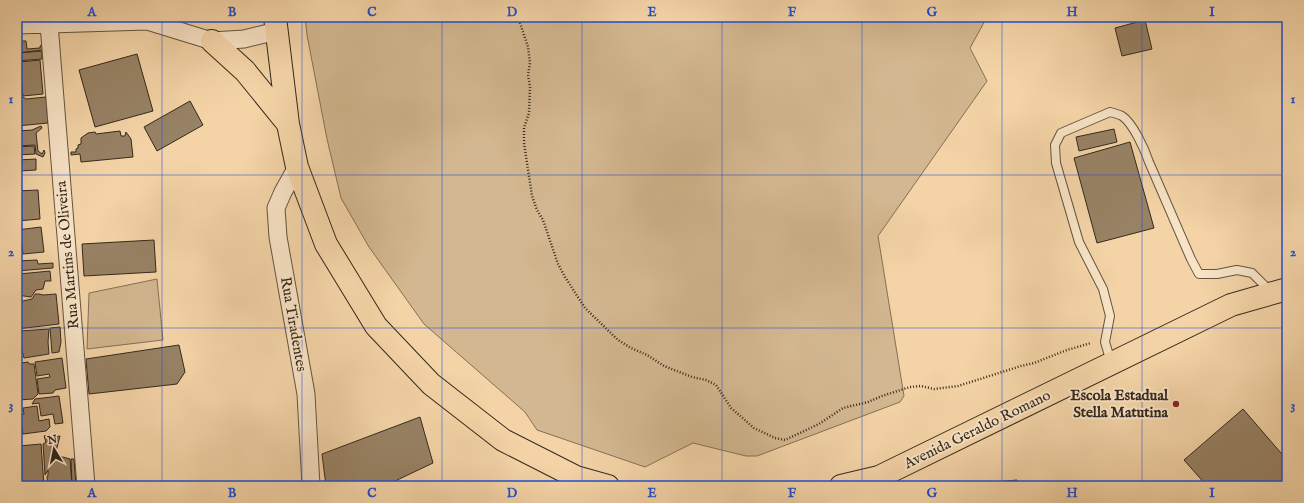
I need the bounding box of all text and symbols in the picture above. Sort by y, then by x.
text: A [87,4,98,21]
text: B [228,4,237,21]
text: C [367,4,377,21]
text: D [507,4,518,21]
text: E [647,4,657,21]
text: F [788,4,797,21]
text: G [927,4,938,21]
text: H [1066,4,1078,21]
text: I [1209,4,1215,21]
text: 1 [9,91,14,108]
text: 1 [1291,91,1296,108]
street label: Rua Martins de Oliveira [52,180,83,330]
text: 2 [8,244,14,261]
text: 2 [1290,244,1296,261]
street label: Rua Tiradentes [276,275,311,373]
street label: Avenida Geraldo Romano [900,386,1054,474]
place label: Escola Estadual Stella Matutina [1070,386,1169,422]
text: 3 [9,397,14,414]
text: 3 [1291,397,1296,414]
marker: Escola Estadual Stella Matutina [1171,399,1181,409]
north arrow [34,429,74,469]
text: N [46,432,59,448]
text: A [87,485,98,502]
text: B [228,485,237,502]
text: C [367,485,377,502]
text: D [507,485,518,502]
text: E [647,485,657,502]
text: F [788,485,797,502]
text: G [927,485,938,502]
text: H [1066,485,1078,502]
text: I [1209,485,1215,502]

